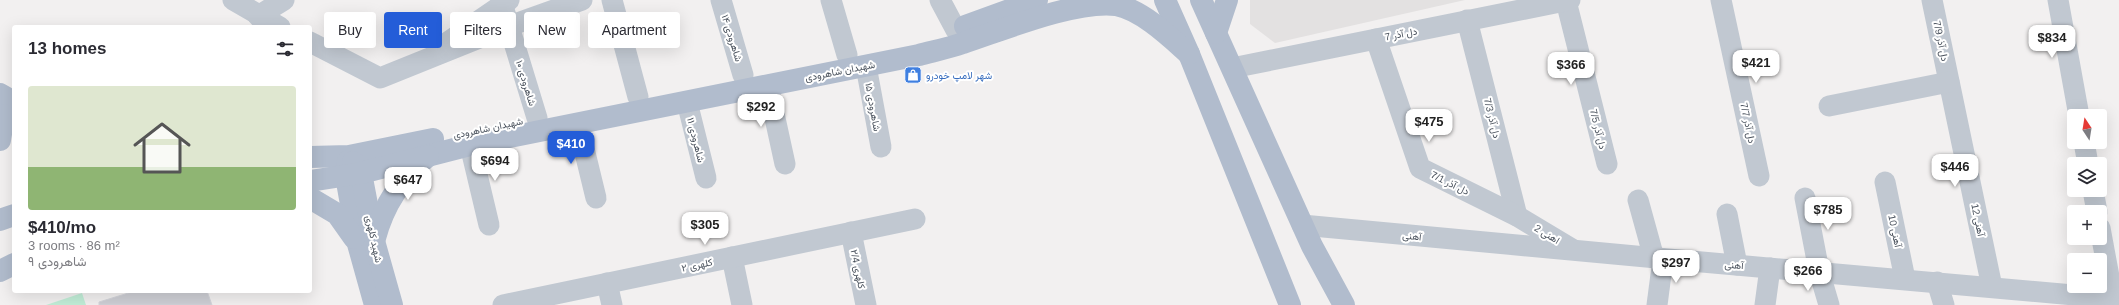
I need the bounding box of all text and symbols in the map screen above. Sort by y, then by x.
chip: Buy [324,12,376,48]
chip: Rent [384,12,442,48]
chip: Filters [450,12,516,48]
chip: New [524,12,580,48]
chip: Apartment [588,12,680,48]
street label: شاهرودی ۱۴ [719,13,744,63]
street label: دل آذر 7/9 [1930,20,1951,63]
street label: دل آذر 7 [1384,25,1419,44]
pin: $834 [2028,25,2076,59]
text: $834 [2038,30,2066,45]
icon: filters [274,38,296,60]
text: 13 homes [28,39,106,58]
pin: $421 [1732,50,1780,84]
pin: $366 [1547,52,1595,86]
text: $421 [1742,55,1770,70]
text: $366 [1557,57,1585,72]
street label: شاهرودی ۱۰ [513,59,538,108]
street label: شهیدان شاهرودی [804,59,876,84]
shop icon: شهر لامپ خودرو [903,65,923,85]
place label: شهر لامپ خودرو [926,70,992,83]
street label: ۱۵ شاهرودی [862,82,883,132]
pin: $292 [737,94,785,128]
street label: دل آذر 7/3 [1481,97,1502,140]
text: $292 [747,99,775,114]
street label: دل آذر 7/7 [1737,102,1758,145]
street label: دل آذر 7/5 [1587,108,1608,151]
pin: $475 [1405,109,1453,143]
north arrow [2067,109,2107,149]
map controls [2067,109,2107,293]
icon: home [126,112,198,184]
text: $475 [1415,114,1443,129]
street label: شهیدان شاهرودی [452,115,524,142]
street label: ۱۱ شاهرودی [684,116,707,164]
pin: $410 [547,131,595,165]
text: $410 [557,136,585,151]
pin: $694 [471,148,519,182]
text: $694 [481,153,509,168]
pin: $446 [1931,154,1979,188]
button: layers [2067,157,2107,197]
text: $446 [1941,159,1969,174]
pin: $647 [384,167,432,201]
street label: دل آذر 7/1 [1429,169,1471,198]
text: $647 [394,172,422,187]
pin: $785 [1804,197,1852,231]
text: $785 [1814,202,1842,217]
street label: آهنی 12 [1968,203,1987,238]
button: + [2067,205,2107,245]
pin: $305 [681,212,729,246]
street label: شهید کلهری [363,214,384,264]
street label: آهنی 10 [1885,214,1904,249]
text: $305 [691,217,719,232]
text: $410/mo [28,218,96,237]
street label: اهنی 2 [1532,222,1562,247]
street label: آهنی [1402,230,1423,244]
text: 3 rooms · 86 m² [28,238,120,253]
street label: کلهری ۲/4 [847,248,868,290]
pin: $297 [1652,250,1700,284]
button: − [2067,253,2107,293]
text: ۹ شاهرودی [28,254,87,269]
text: $297 [1662,255,1690,270]
street label: کلهری ۲ [680,256,714,275]
pin: $266 [1784,258,1832,292]
street label: آهنی [1724,259,1745,272]
text: $266 [1794,263,1822,278]

